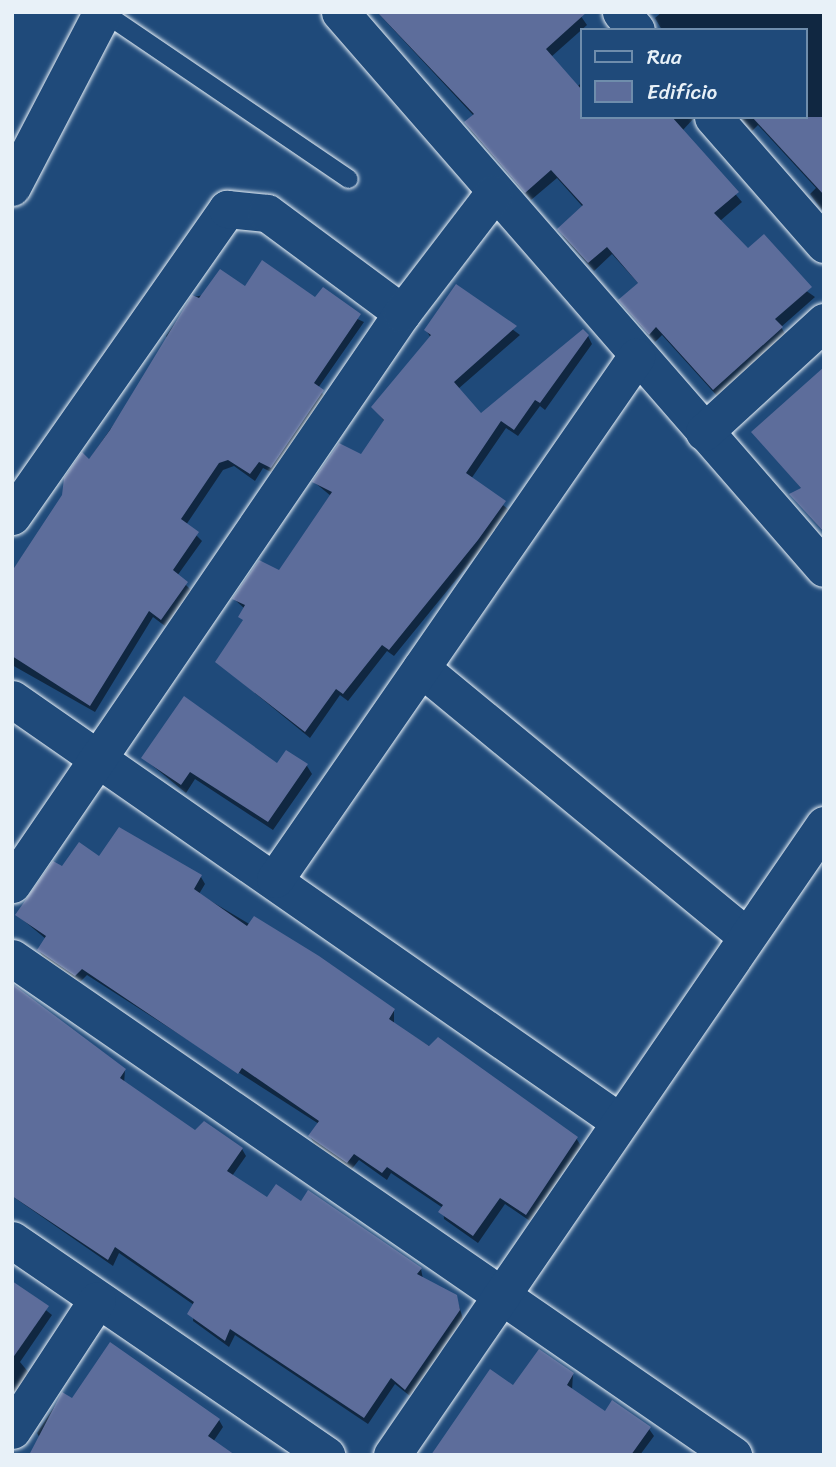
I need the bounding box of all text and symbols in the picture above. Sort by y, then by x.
legend [580,28,808,119]
text: Rua [647,38,682,76]
text: Edifício [647,73,717,111]

